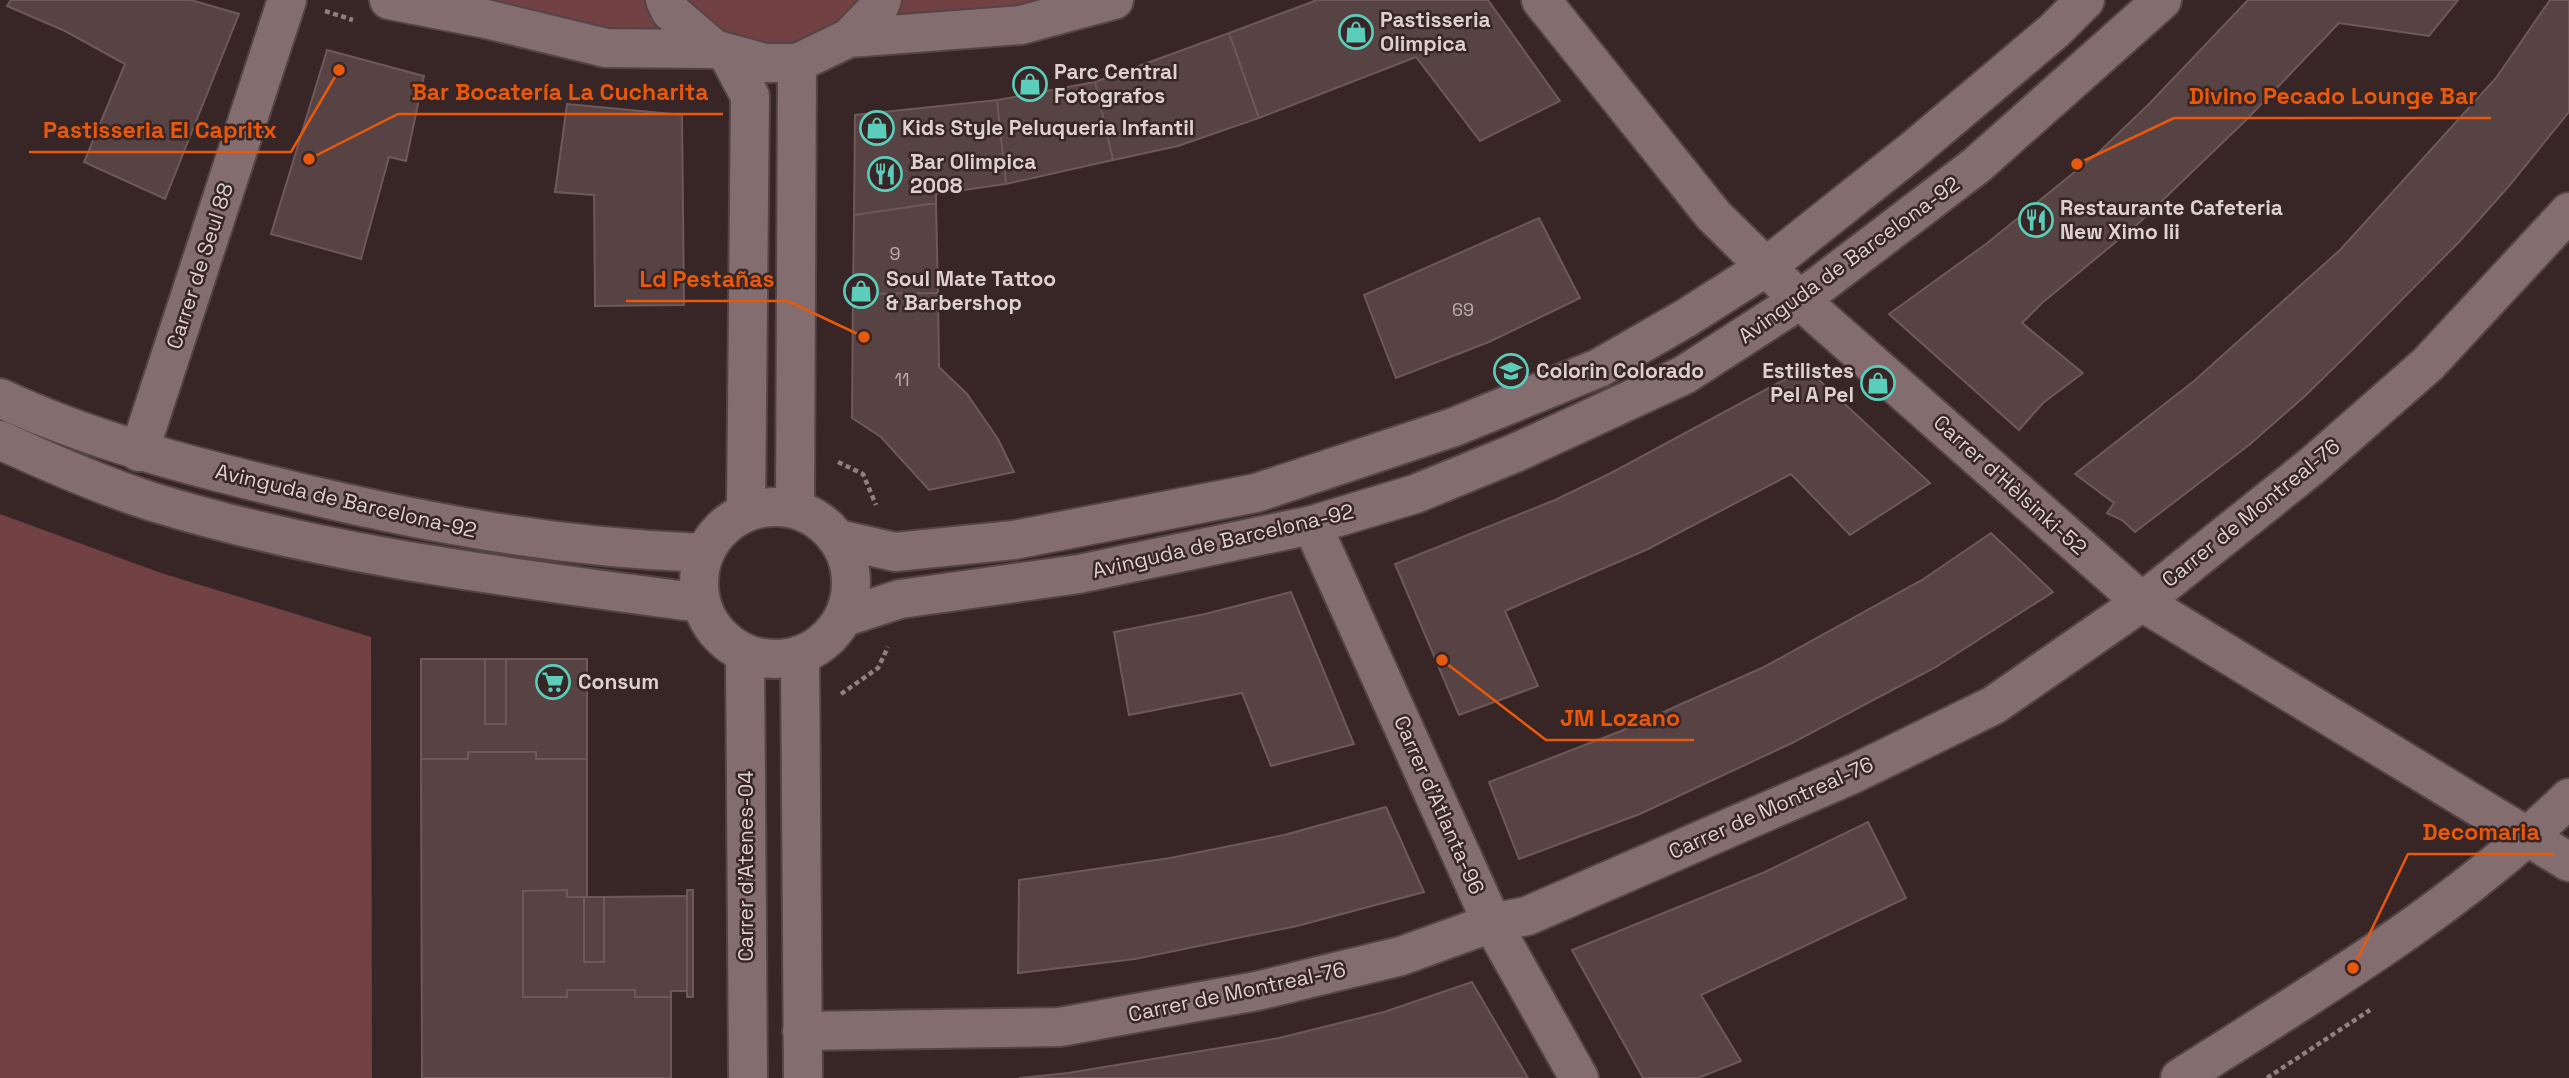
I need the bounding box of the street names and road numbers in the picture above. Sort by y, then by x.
street label: Avinguda de Barcelona-92 [1733,170,1965,349]
street label: Carrer de Seul 88 [160,179,239,352]
street label: Carrer d'Hèlsinki-52 [1928,409,2093,561]
street label: Carrer de Montreal-76 [2156,432,2345,593]
street label: Avinguda de Barcelona-92 [213,457,479,544]
street label: Avinguda de Barcelona-92 [1090,497,1356,584]
street label: Carrer d'Atlanta-96 [1388,711,1491,898]
street label: Carrer de Montreal-76 [1664,750,1878,865]
street label: Carrer d'Atenes-04 [732,771,759,961]
street label: Carrer de Montreal-76 [1126,955,1348,1028]

